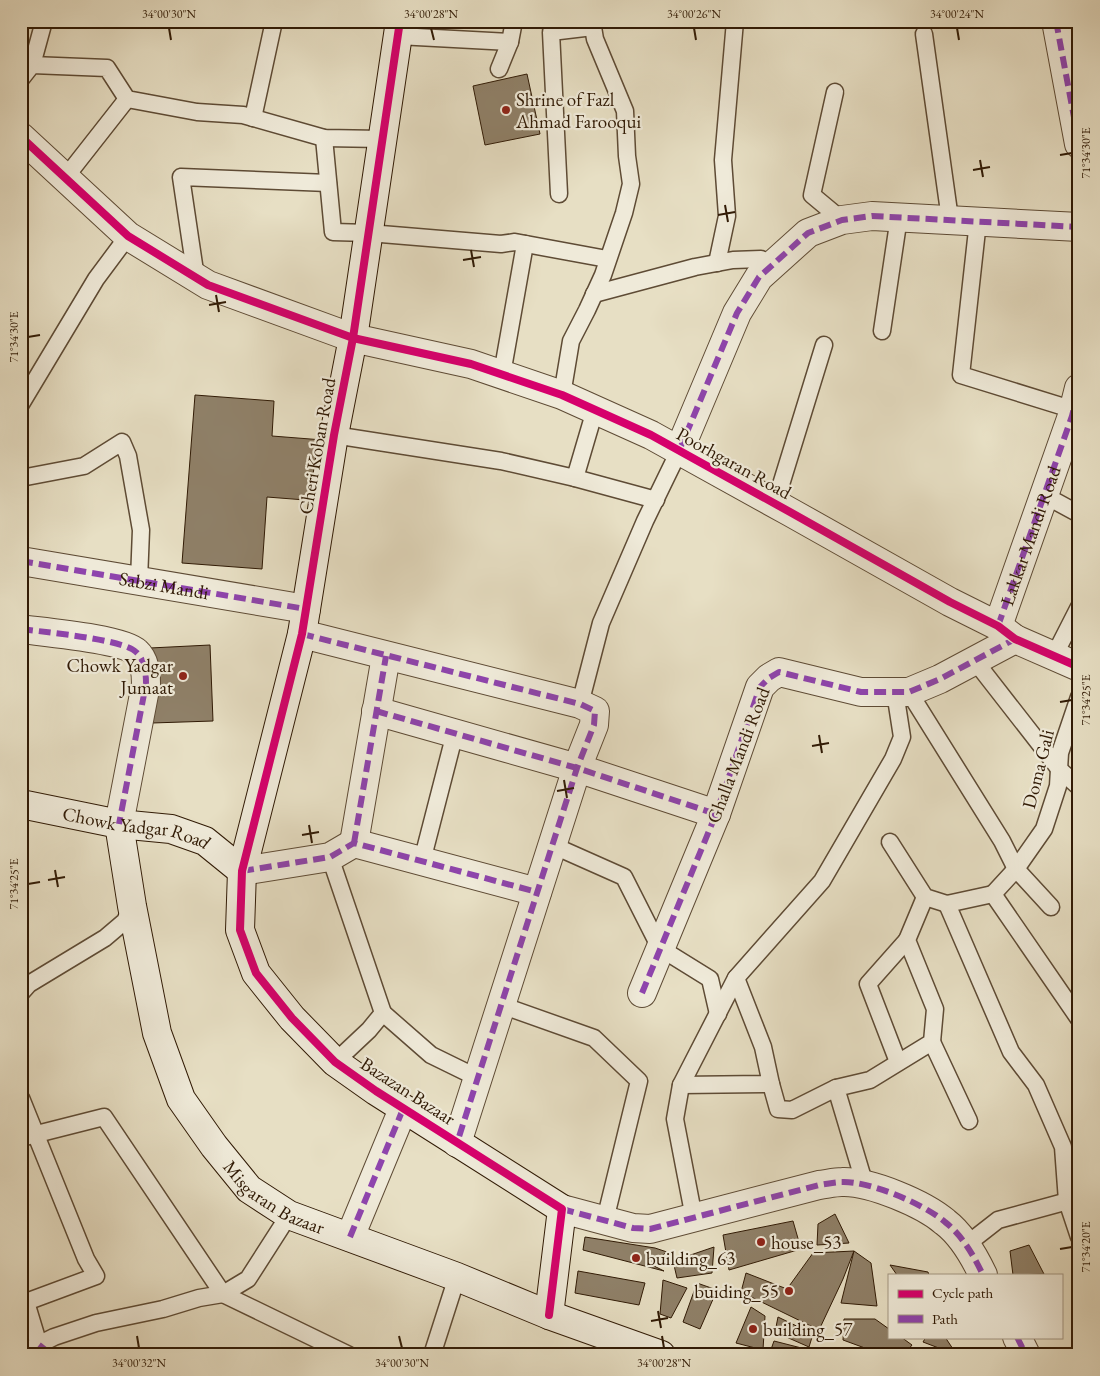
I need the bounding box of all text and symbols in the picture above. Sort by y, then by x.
text: 34°00'30"N [142,6,196,22]
text: 34°00'28"N [404,6,458,22]
text: 34°00'26"N [667,6,721,22]
text: 34°00'24"N [930,6,984,22]
place label: Shrine of Fazl Ahmad Farooqui [515,87,642,134]
marker: Shrine of Fazl Ahmad Farooqui [500,104,512,116]
text: 71°34'30"E [1078,127,1094,179]
text: 71°34'30"E [6,311,22,363]
street label: Cheri Koban Road [293,375,341,516]
street label: Poorhgaran Road [672,421,796,505]
street label: Lakkar Mandi Road [994,462,1066,609]
street label: Sabzi Mandi [117,565,211,605]
place label: Chowk Yadgar Jumaat [66,653,174,700]
marker: Chowk Yadgar Jumaat [177,670,189,682]
text: 71°34'25"E [1078,674,1094,726]
street label: Ghalla Mandi Road [701,683,776,827]
street label: Doma Gali [1016,727,1060,811]
street label: Chowk Yadgar Road [60,800,217,854]
text: 71°34'25"E [6,858,22,910]
street label: Bazazan Bazaar [356,1051,461,1131]
street label: Misgaran Bazaar [218,1155,329,1240]
text: 71°34'20"E [1078,1221,1094,1273]
place label: house_53 [771,1230,842,1255]
marker: house_53 [755,1236,767,1248]
place label: building_63 [646,1246,735,1271]
marker: building_63 [630,1252,642,1264]
legend [888,1274,1062,1338]
place label: buiding_55 [694,1279,779,1304]
text: Cycle path [932,1283,994,1302]
marker: buiding_55 [783,1285,795,1297]
text: Path [932,1309,958,1328]
place label: building_57 [763,1317,853,1342]
marker: building_57 [747,1323,759,1335]
text: 34°00'32"N [112,1355,166,1371]
text: 34°00'30"N [375,1355,429,1371]
text: 34°00'28"N [637,1355,691,1371]

